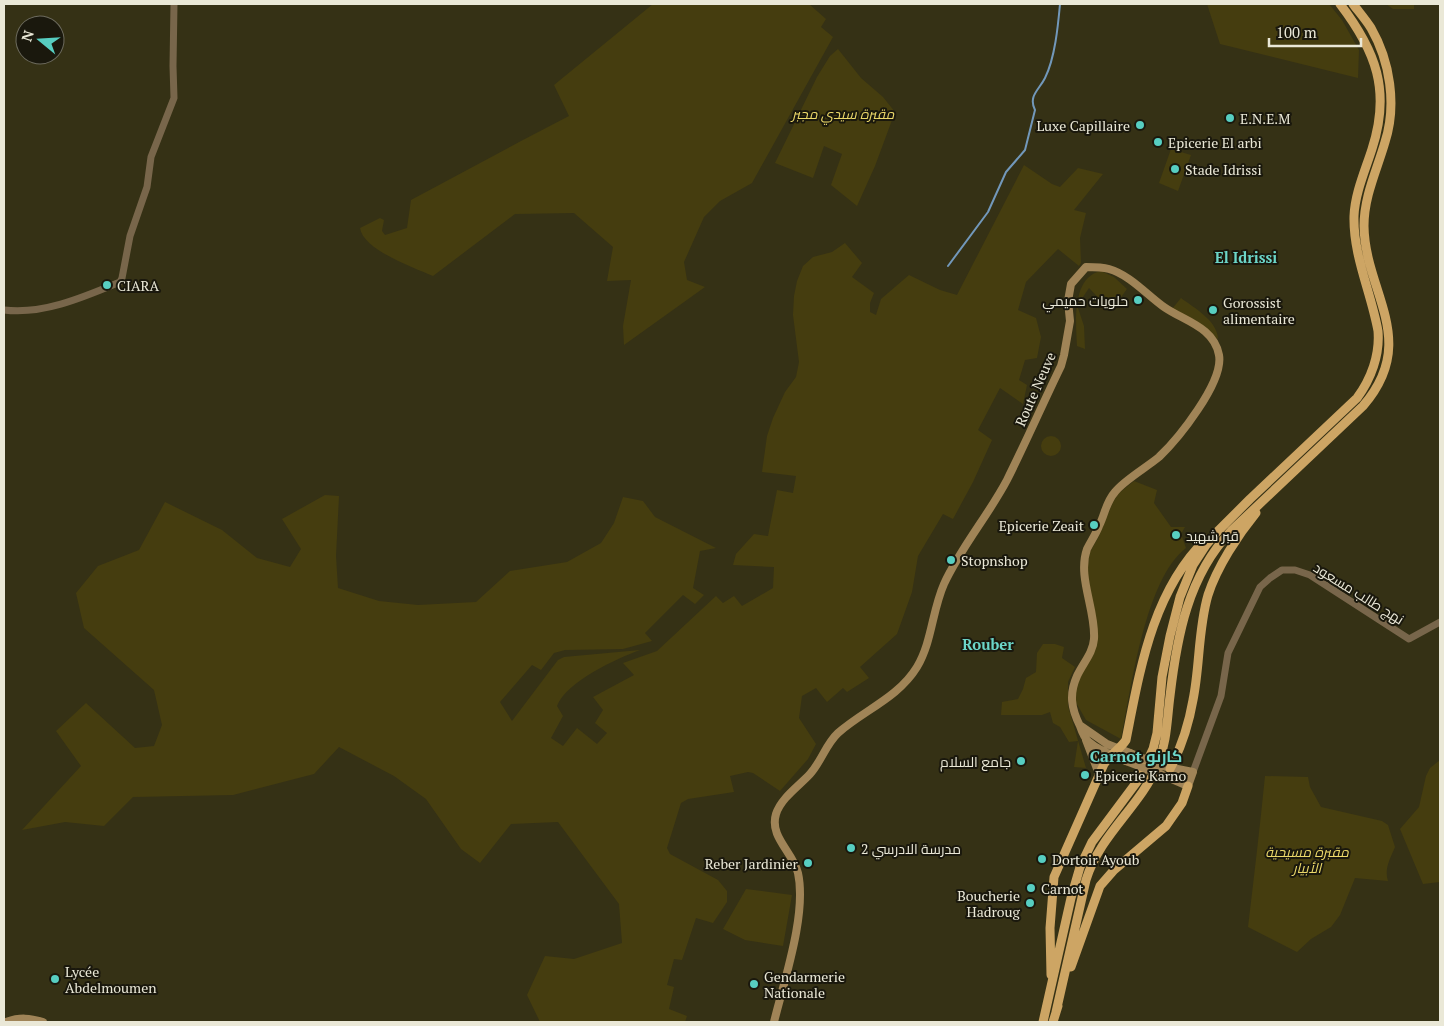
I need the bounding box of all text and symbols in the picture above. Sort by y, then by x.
north arrow [15,15,65,65]
scale bar [1269,15,1362,47]
text: 100 m [1276,22,1317,42]
text: N [16,27,38,44]
park label: مقبرة سيدي مجبر [790,104,895,126]
place label: E.N.E.M [1240,109,1290,128]
marker: E.N.E.M [1224,112,1236,124]
place label: Luxe Capillaire [1036,116,1130,135]
marker: Luxe Capillaire [1134,119,1146,131]
place label: Epicerie El arbi [1168,133,1262,152]
marker: Epicerie El arbi [1152,136,1164,148]
place label: Stade Idrissi [1185,160,1262,179]
marker: Stade Idrissi [1169,163,1181,175]
district label: El Idrissi [1215,247,1277,267]
place label: CIARA [117,276,159,295]
marker: CIARA [101,279,113,291]
place label: حلويات حميمي [1042,291,1128,313]
place label: Gorossist alimentaire [1223,293,1295,328]
marker: حلويات حميمي [1132,294,1144,306]
marker: Gorossist alimentaire [1207,304,1219,316]
street label: Route Neuve [1010,349,1060,429]
place label: Epicerie Zeait [999,516,1085,535]
marker: Epicerie Zeait [1088,519,1100,531]
place label: قبر شهيد [1186,526,1239,545]
marker: قبر شهيد [1170,529,1182,541]
place label: Stopnshop [961,551,1028,570]
marker: Stopnshop [945,554,957,566]
street label: نهج طالب مسعود [1310,558,1408,628]
district label: Rouber [962,634,1014,654]
district label: Carnot كارنو [1090,745,1182,767]
place label: جامع السلام [940,752,1011,772]
marker: جامع السلام [1015,755,1027,767]
place label: Epicerie Karno [1095,766,1186,785]
marker: Epicerie Karno [1079,769,1091,781]
place label: مدرسة الادرسي 2 [861,839,961,860]
marker: مدرسة الادرسي 2 [845,842,857,854]
park label: مقبرة مسيحية الأبيار [1265,842,1350,877]
place label: Dortoir Ayoub [1052,850,1140,869]
marker: Dortoir Ayoub [1036,853,1048,865]
place label: Reber Jardinier [705,854,799,873]
marker: Reber Jardinier [802,857,814,869]
place label: Carnot [1041,879,1084,898]
marker: Carnot [1025,882,1037,894]
place label: Boucherie Hadroug [957,886,1021,921]
marker: Boucherie Hadroug [1024,897,1036,909]
place label: Lycée Abdelmoumen [65,962,157,997]
place label: Gendarmerie Nationale [764,967,845,1002]
marker: Lycée Abdelmoumen [49,973,61,985]
marker: Gendarmerie Nationale [748,978,760,990]

